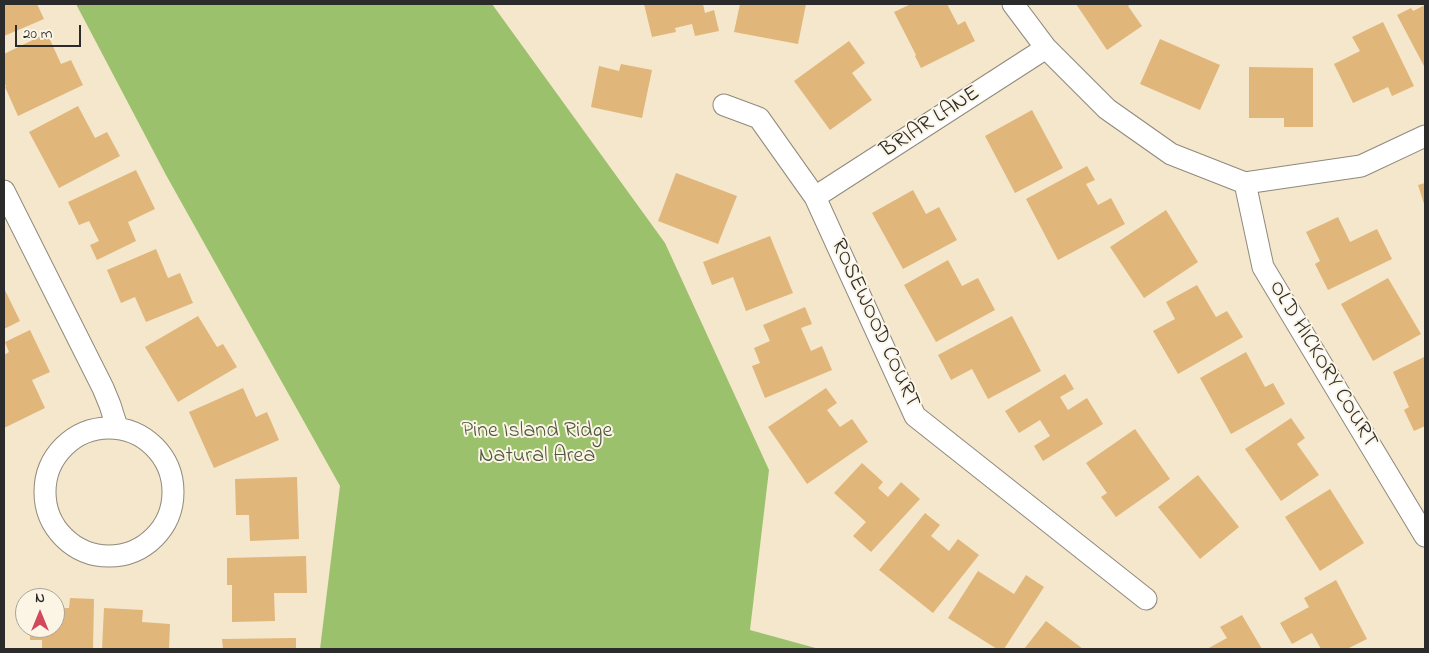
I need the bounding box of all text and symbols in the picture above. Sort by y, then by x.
scale bar [18,15,84,47]
text: 20 m [23,23,52,45]
street label: BRIAR LANE [876,81,986,165]
street label: ROSEWOOD COURT [823,235,925,413]
street label: OLD HICKORY COURT [1262,277,1382,453]
park label: Pine Island Ridge Natural Area [462,419,612,471]
north arrow [15,588,65,638]
text: N [35,588,45,609]

